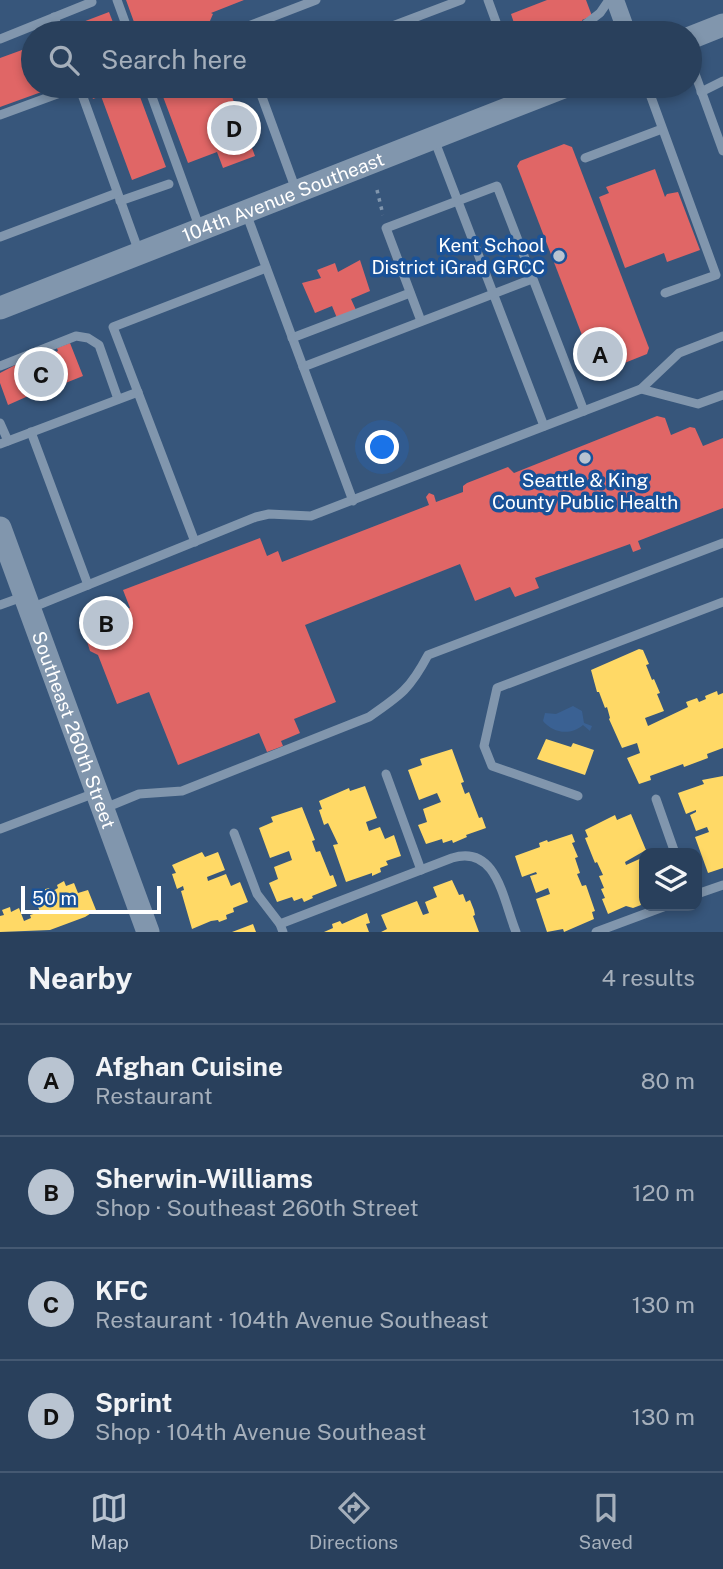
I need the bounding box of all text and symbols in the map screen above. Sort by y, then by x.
search box [21,21,702,98]
icon: search [45,41,83,79]
text: Search here [101,44,247,75]
pin: D [211,102,257,154]
street label: 104th Avenue Southeast [179,148,387,246]
place label: Kent School District iGrad GRCC [371,234,545,278]
marker: Kent School District iGrad GRCC [551,248,567,264]
pin: A [577,328,623,380]
pin: C [18,348,64,400]
your location [365,430,399,464]
marker: Seattle & King County Public Health [577,450,593,466]
place label: Seattle & King County Public Health [492,469,678,513]
pin: B [83,597,129,649]
street label: Southeast 260th Street [28,628,120,832]
map controls [639,848,702,911]
button: layers [639,848,702,911]
scale bar [21,883,161,915]
text: 50 m [32,887,77,909]
text: Nearby [28,960,132,996]
text: 4 results [601,964,695,991]
text: Afghan Cuisine [95,1051,283,1082]
text: A [43,1067,59,1094]
text: 80 m [641,1067,695,1094]
text: Restaurant [95,1082,213,1109]
text: Sherwin-Williams [95,1163,313,1194]
text: B [43,1179,59,1206]
text: 120 m [632,1179,695,1206]
text: Shop · Southeast 260th Street [95,1194,419,1221]
text: KFC [95,1275,148,1306]
text: C [43,1291,59,1318]
text: 130 m [632,1291,695,1318]
text: Restaurant · 104th Avenue Southeast [95,1306,489,1333]
text: Sprint [95,1387,172,1418]
text: D [43,1403,59,1430]
text: 130 m [632,1403,695,1430]
text: Shop · 104th Avenue Southeast [95,1418,426,1445]
tab: Map [90,1489,129,1553]
tab: Directions [309,1489,398,1553]
tab: Saved [579,1489,633,1553]

